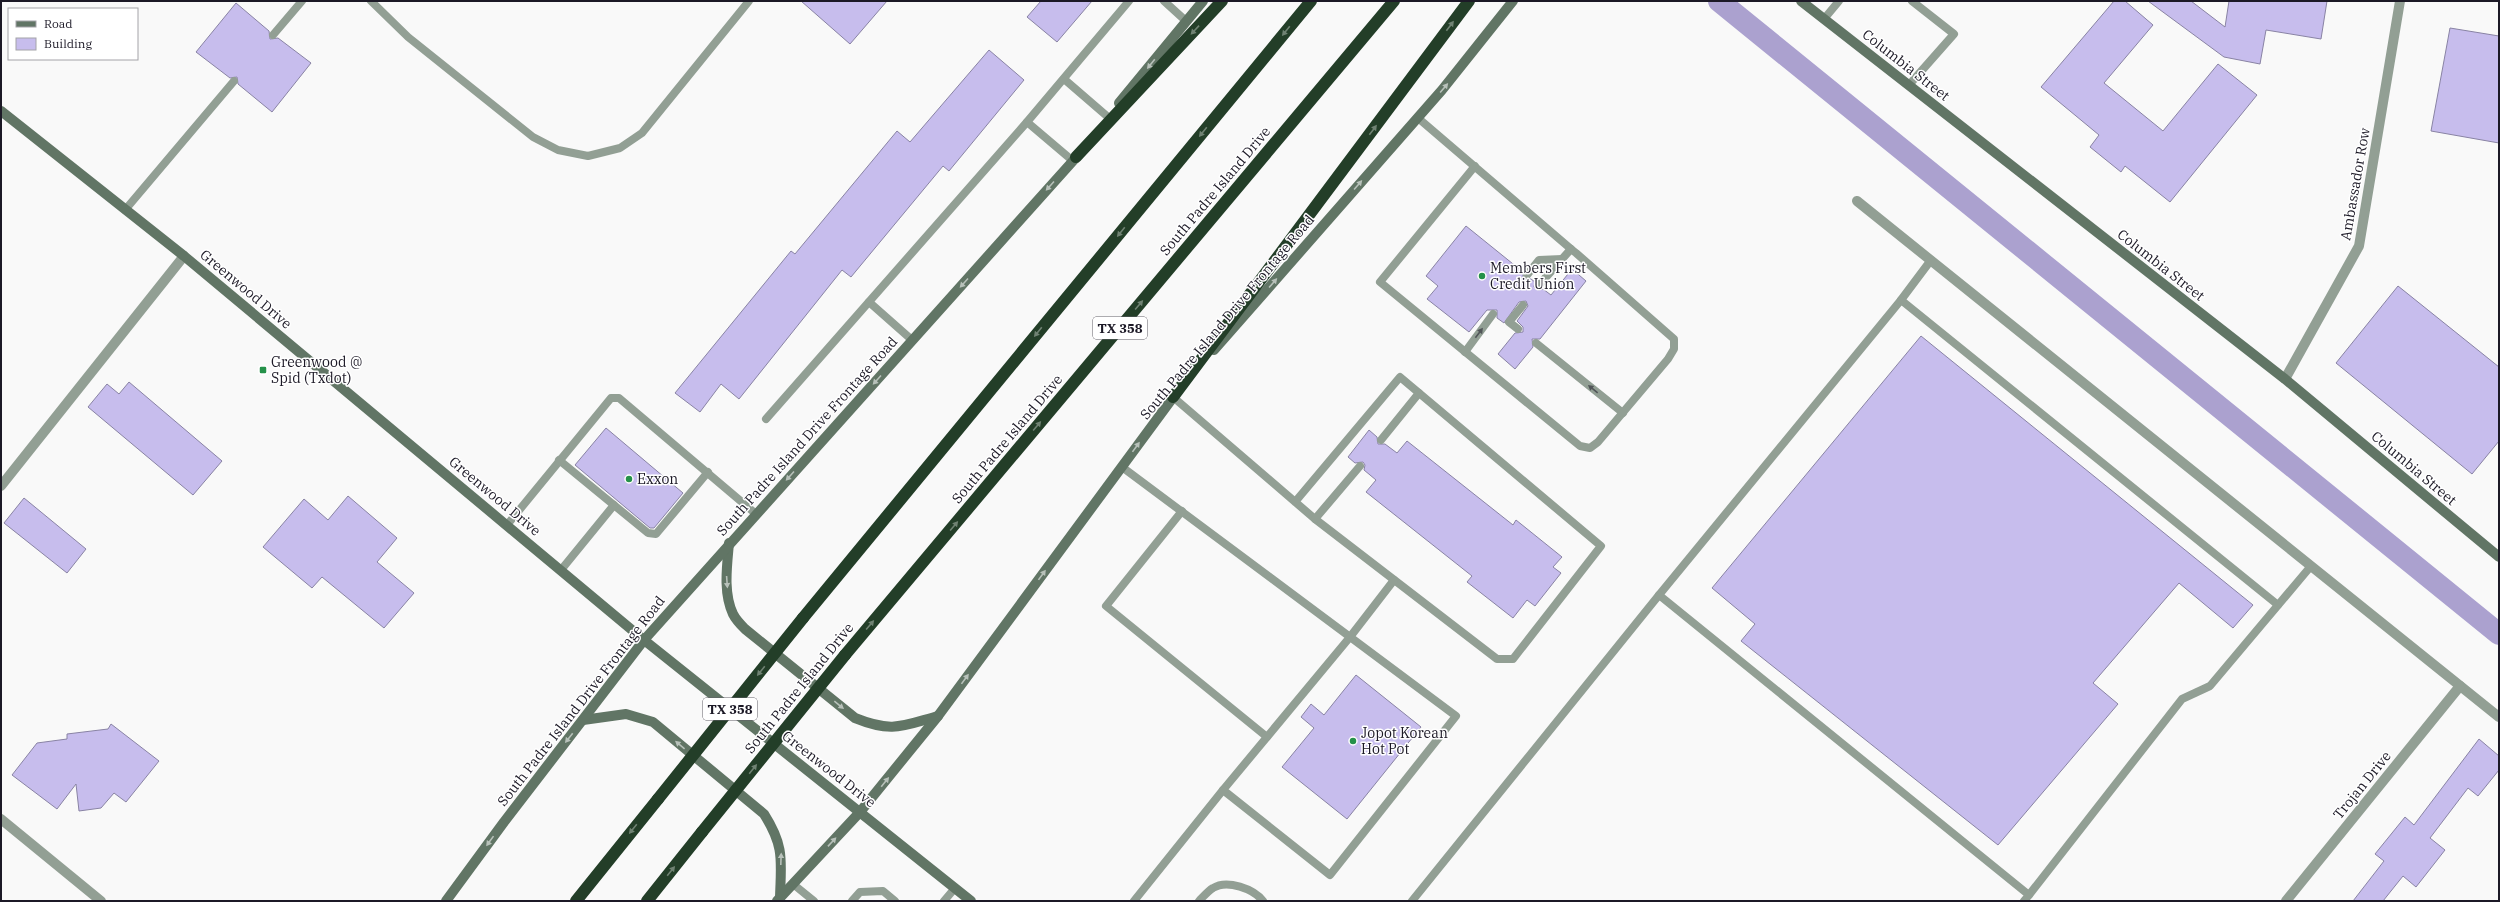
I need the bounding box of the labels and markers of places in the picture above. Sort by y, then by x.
place label: Members First Credit Union [1490,259,1586,293]
marker: Members First Credit Union [1477,271,1487,281]
place label: Greenwood @ Spid (Txdot) [271,353,363,387]
marker: Greenwood @ Spid (Txdot) [258,365,268,375]
place label: Exxon [637,470,678,488]
marker: Exxon [624,474,634,484]
place label: Jopot Korean Hot Pot [1361,724,1448,758]
marker: Jopot Korean Hot Pot [1348,736,1358,746]

